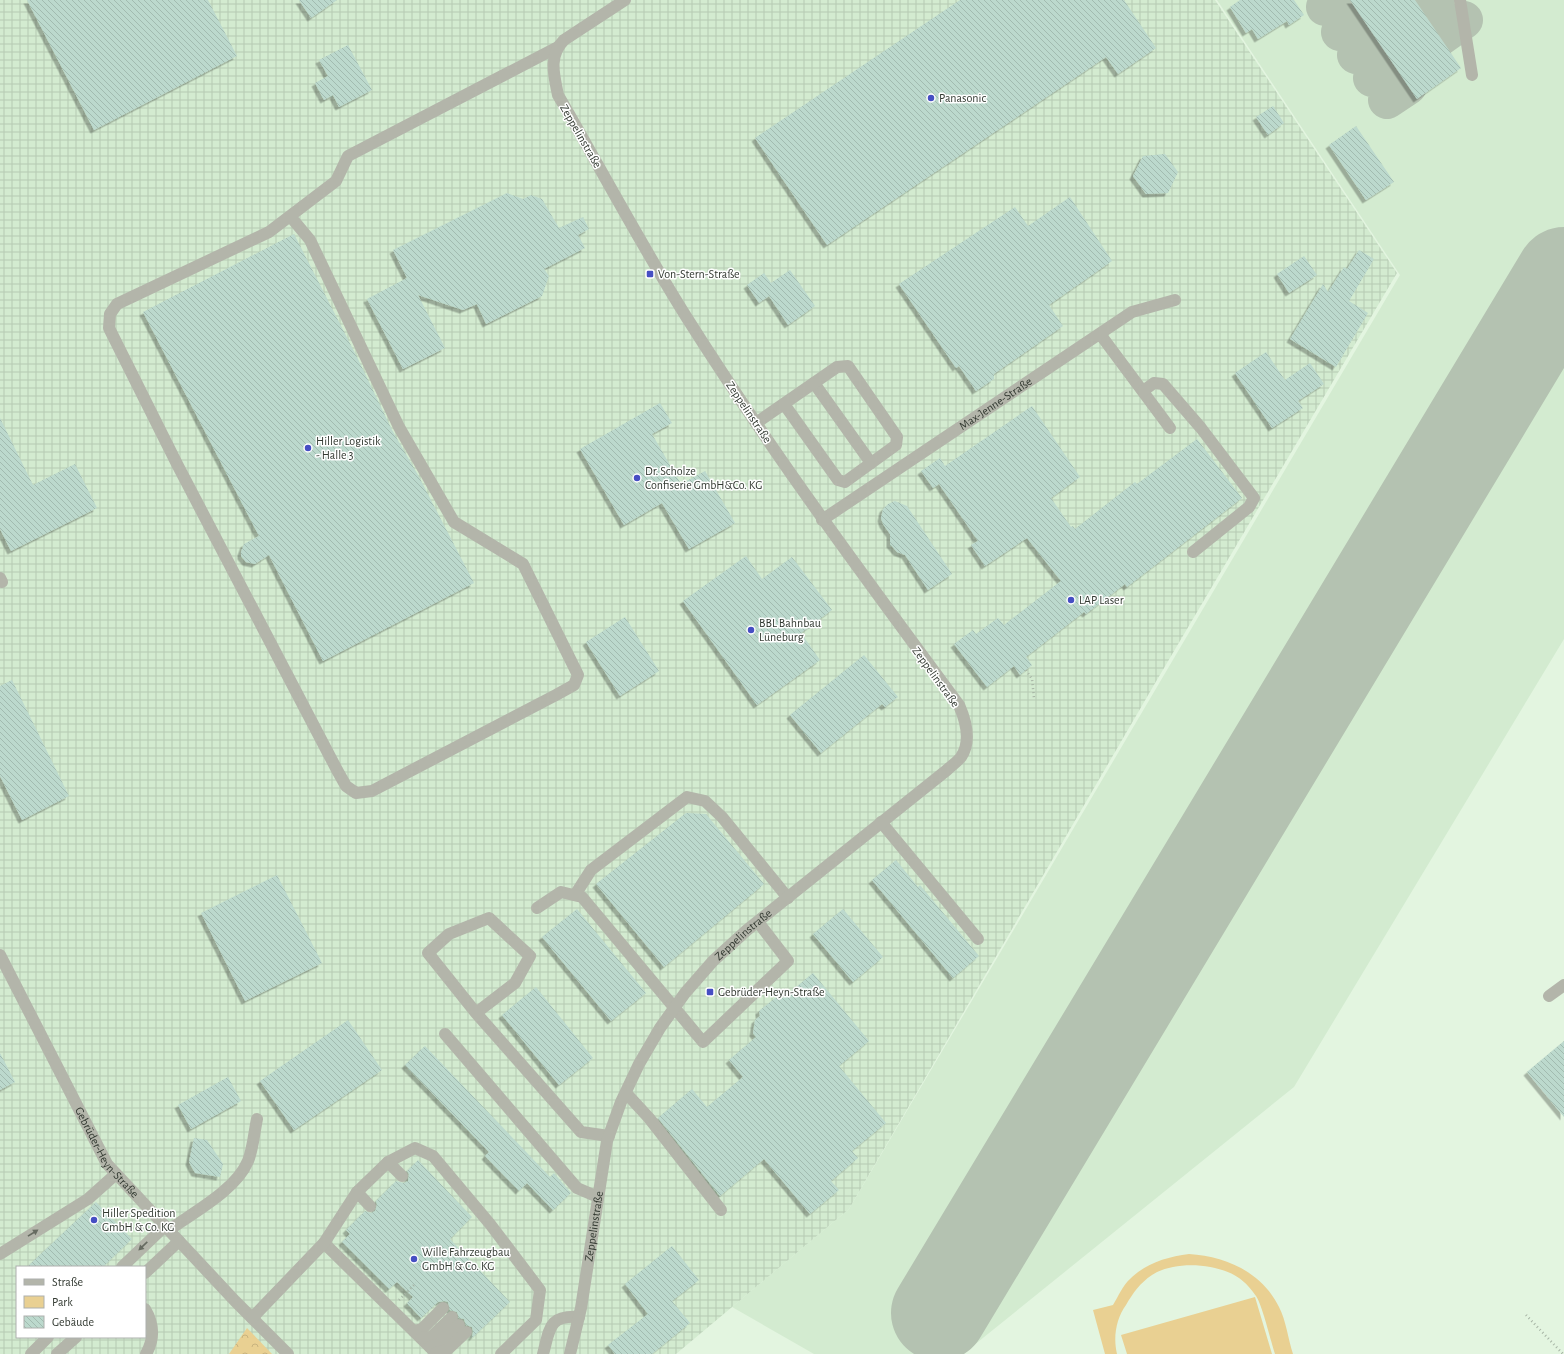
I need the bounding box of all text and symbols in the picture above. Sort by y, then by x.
place label: Panasonic [939,92,986,104]
marker: Panasonic [926,93,936,103]
street label: Zeppelinstraße [558,102,604,170]
place label: Von-Stern-Straße [658,268,739,280]
marker: Von-Stern-Straße [645,269,655,279]
street label: Max-Jenne-Straße [957,375,1034,432]
street label: Zeppelinstraße [724,379,774,445]
place label: Hiller Logistik - Halle 3 [316,435,381,461]
marker: Hiller Logistik - Halle 3 [303,443,313,453]
place label: Dr. Scholze Confiserie GmbH&Co. KG [645,465,762,491]
marker: Dr. Scholze Confiserie GmbH&Co. KG [632,473,642,483]
place label: LAP Laser [1079,594,1124,606]
marker: LAP Laser [1066,595,1076,605]
place label: BBL Bahnbau Lüneburg [759,617,821,643]
marker: BBL Bahnbau Lüneburg [746,625,756,635]
street label: Zeppelinstraße [910,645,962,709]
street label: Zeppelinstraße [712,907,774,962]
place label: Gebrüder-Heyn-Straße [718,986,825,999]
marker: Gebrüder-Heyn-Straße [705,987,715,997]
street label: Gebrüder-Heyn-Straße [73,1105,141,1200]
street label: Zeppelinstraße [582,1190,605,1262]
place label: Hiller Spedition GmbH & Co. KG [102,1207,176,1233]
marker: Hiller Spedition GmbH & Co. KG [89,1215,99,1225]
one-way arrow [28,1229,38,1237]
one-way arrow [138,1241,148,1251]
place label: Wille Fahrzeugbau GmbH & Co. KG [422,1246,510,1272]
marker: Wille Fahrzeugbau GmbH & Co. KG [409,1254,419,1264]
legend [16,1266,146,1338]
text: Straße [52,1276,83,1288]
text: Park [52,1296,73,1308]
text: Gebäude [52,1316,94,1328]

